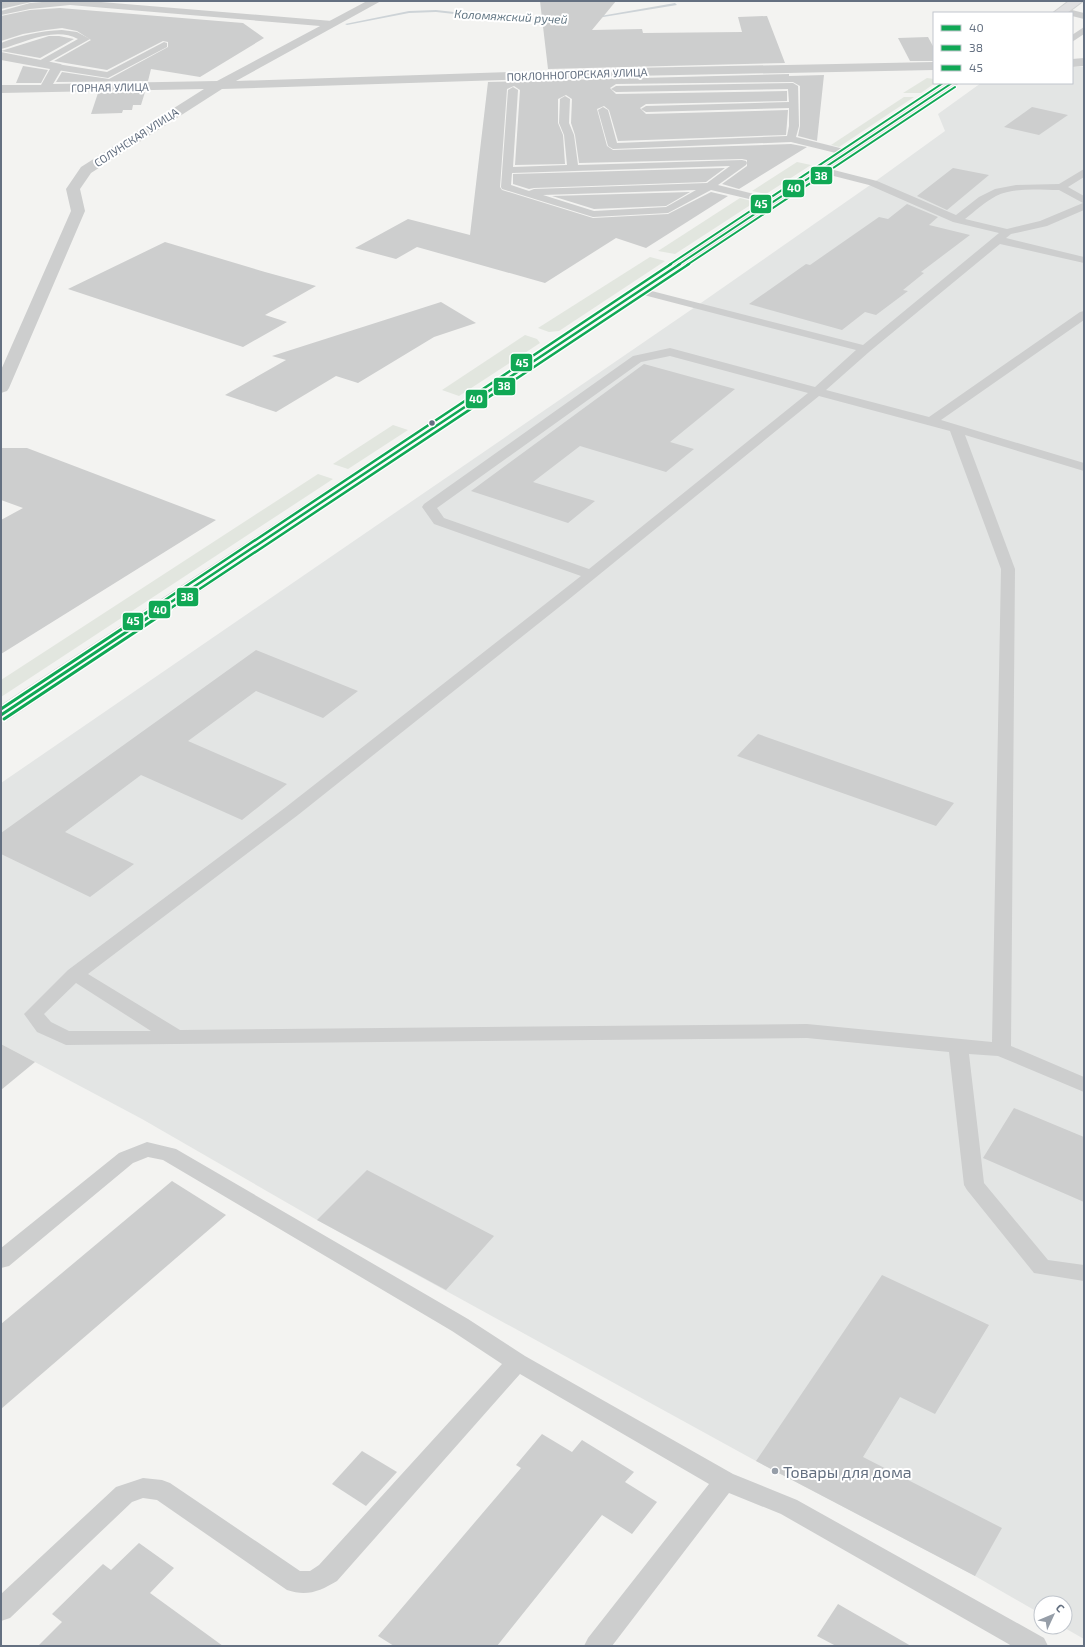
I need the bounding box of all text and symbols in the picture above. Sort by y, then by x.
water label: Коломяжский ручей [454,6,568,26]
legend [933,12,1073,84]
text: 40 [969,20,984,34]
text: 38 [969,40,983,54]
text: 45 [969,60,983,74]
street label: ПОКЛОННОГОРСКАЯ УЛИЦА [506,65,648,83]
street label: ГОРНАЯ УЛИЦА [71,80,149,94]
street label: СОЛУНСКАЯ УЛИЦА [91,105,181,169]
line badge: 38 [810,166,833,185]
text: 38 [814,169,828,182]
line badge: 40 [782,179,805,198]
text: 40 [787,181,801,194]
line badge: 45 [750,194,772,214]
text: 45 [754,197,768,210]
line badge: 45 [510,353,533,372]
text: 45 [515,356,529,369]
line badge: 38 [493,377,516,396]
text: 38 [497,379,511,392]
line badge: 40 [465,389,488,409]
text: 40 [469,392,483,405]
unlabelled marker [427,418,437,428]
line badge: 38 [176,587,199,607]
text: 38 [180,590,194,603]
line badge: 40 [148,600,171,619]
text: 40 [153,603,167,616]
line badge: 45 [122,612,144,631]
text: 45 [126,614,140,627]
place label: Товары для дома [783,1462,912,1481]
marker: Товары для дома [770,1466,780,1476]
north arrow [1033,1595,1073,1635]
text: С [1054,1601,1068,1615]

